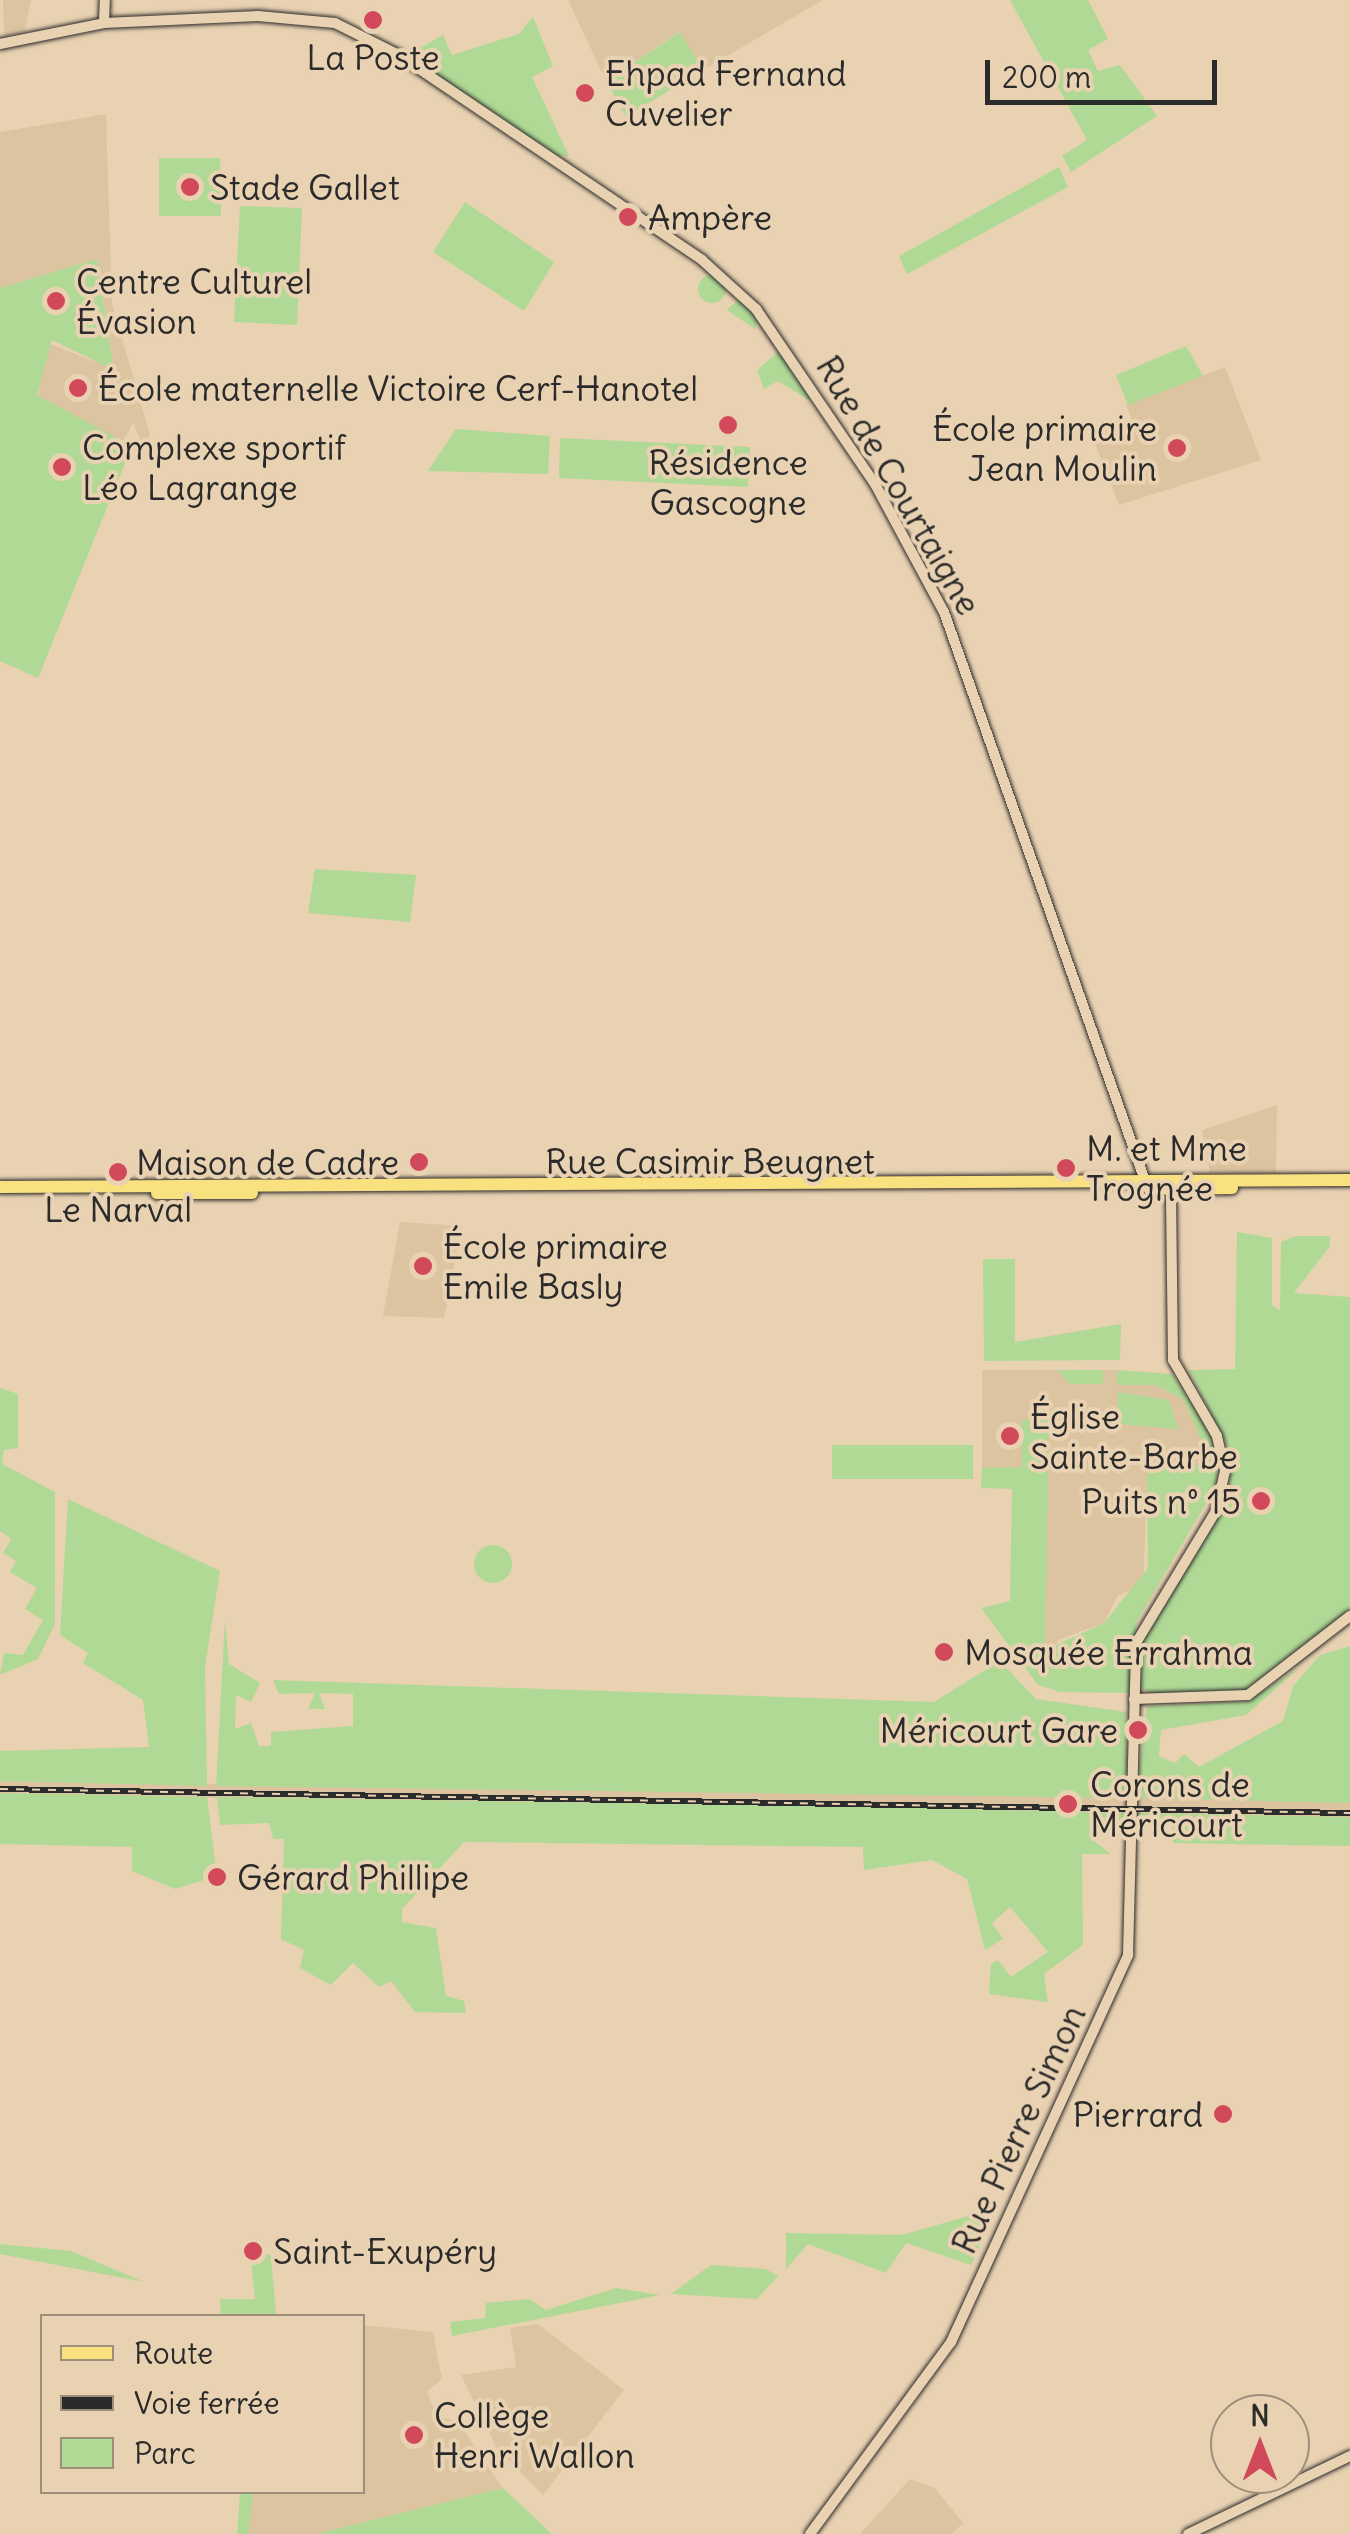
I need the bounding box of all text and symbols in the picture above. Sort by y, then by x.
marker: La Poste [362,9,384,31]
place label: La Poste [306,36,440,78]
scale bar [990,40,1222,102]
place label: Ehpad Fernand Cuvelier [605,52,847,134]
text: 200 m [1002,58,1091,96]
marker: Ehpad Fernand Cuvelier [574,82,596,104]
place label: Stade Gallet [210,166,400,208]
marker: Stade Gallet [179,176,201,198]
place label: Ampère [648,196,772,238]
marker: Ampère [617,206,639,228]
place label: Centre Culturel Évasion [76,260,312,342]
marker: Centre Culturel Évasion [45,290,67,312]
street label: Rue de Courtaigne [808,348,990,622]
place label: École maternelle Victoire Cerf-Hanotel [98,367,698,409]
marker: École maternelle Victoire Cerf-Hanotel [67,377,89,399]
place label: École primaire Jean Moulin [932,407,1157,489]
marker: Résidence Gascogne [717,414,739,436]
place label: Complexe sportif Léo Lagrange [82,426,346,508]
marker: École primaire Jean Moulin [1166,437,1188,459]
place label: Résidence Gascogne [648,441,808,523]
marker: Complexe sportif Léo Lagrange [51,456,73,478]
place label: M. et Mme Trognée [1086,1127,1247,1209]
street label: Rue Casimir Beugnet [545,1140,875,1182]
place label: Maison de Cadre [136,1141,399,1183]
marker: Maison de Cadre [408,1151,430,1173]
marker: M. et Mme Trognée [1055,1157,1077,1179]
marker: Le Narval [107,1161,129,1183]
place label: Le Narval [44,1188,192,1230]
place label: École primaire Emile Basly [443,1225,668,1307]
marker: École primaire Emile Basly [412,1255,434,1277]
place label: Église Sainte-Barbe [1030,1395,1238,1477]
marker: Église Sainte-Barbe [999,1425,1021,1447]
place label: Puits n° 15 [1081,1480,1241,1522]
marker: Puits n° 15 [1250,1490,1272,1512]
place label: Mosquée Errahma [964,1631,1253,1673]
marker: Mosquée Errahma [933,1641,955,1663]
place label: Méricourt Gare [880,1709,1118,1751]
marker: Méricourt Gare [1127,1719,1149,1741]
place label: Corons de Méricourt [1090,1763,1250,1845]
marker: Corons de Méricourt [1055,1791,1081,1817]
place label: Gérard Phillipe [237,1856,469,1898]
marker: Gérard Phillipe [206,1866,228,1888]
street label: Rue Pierre Simon [942,1998,1094,2260]
place label: Pierrard [1073,2093,1203,2135]
marker: Pierrard [1212,2103,1234,2125]
place label: Saint-Exupéry [273,2230,497,2272]
marker: Saint-Exupéry [242,2240,264,2262]
legend [40,2314,365,2494]
text: Route [134,2334,213,2372]
text: Voie ferrée [134,2384,280,2422]
place label: Collège Henri Wallon [434,2394,635,2476]
north arrow [1210,2394,1310,2494]
text: N [1250,2398,1270,2434]
marker: Collège Henri Wallon [403,2424,425,2446]
text: Parc [134,2434,196,2472]

